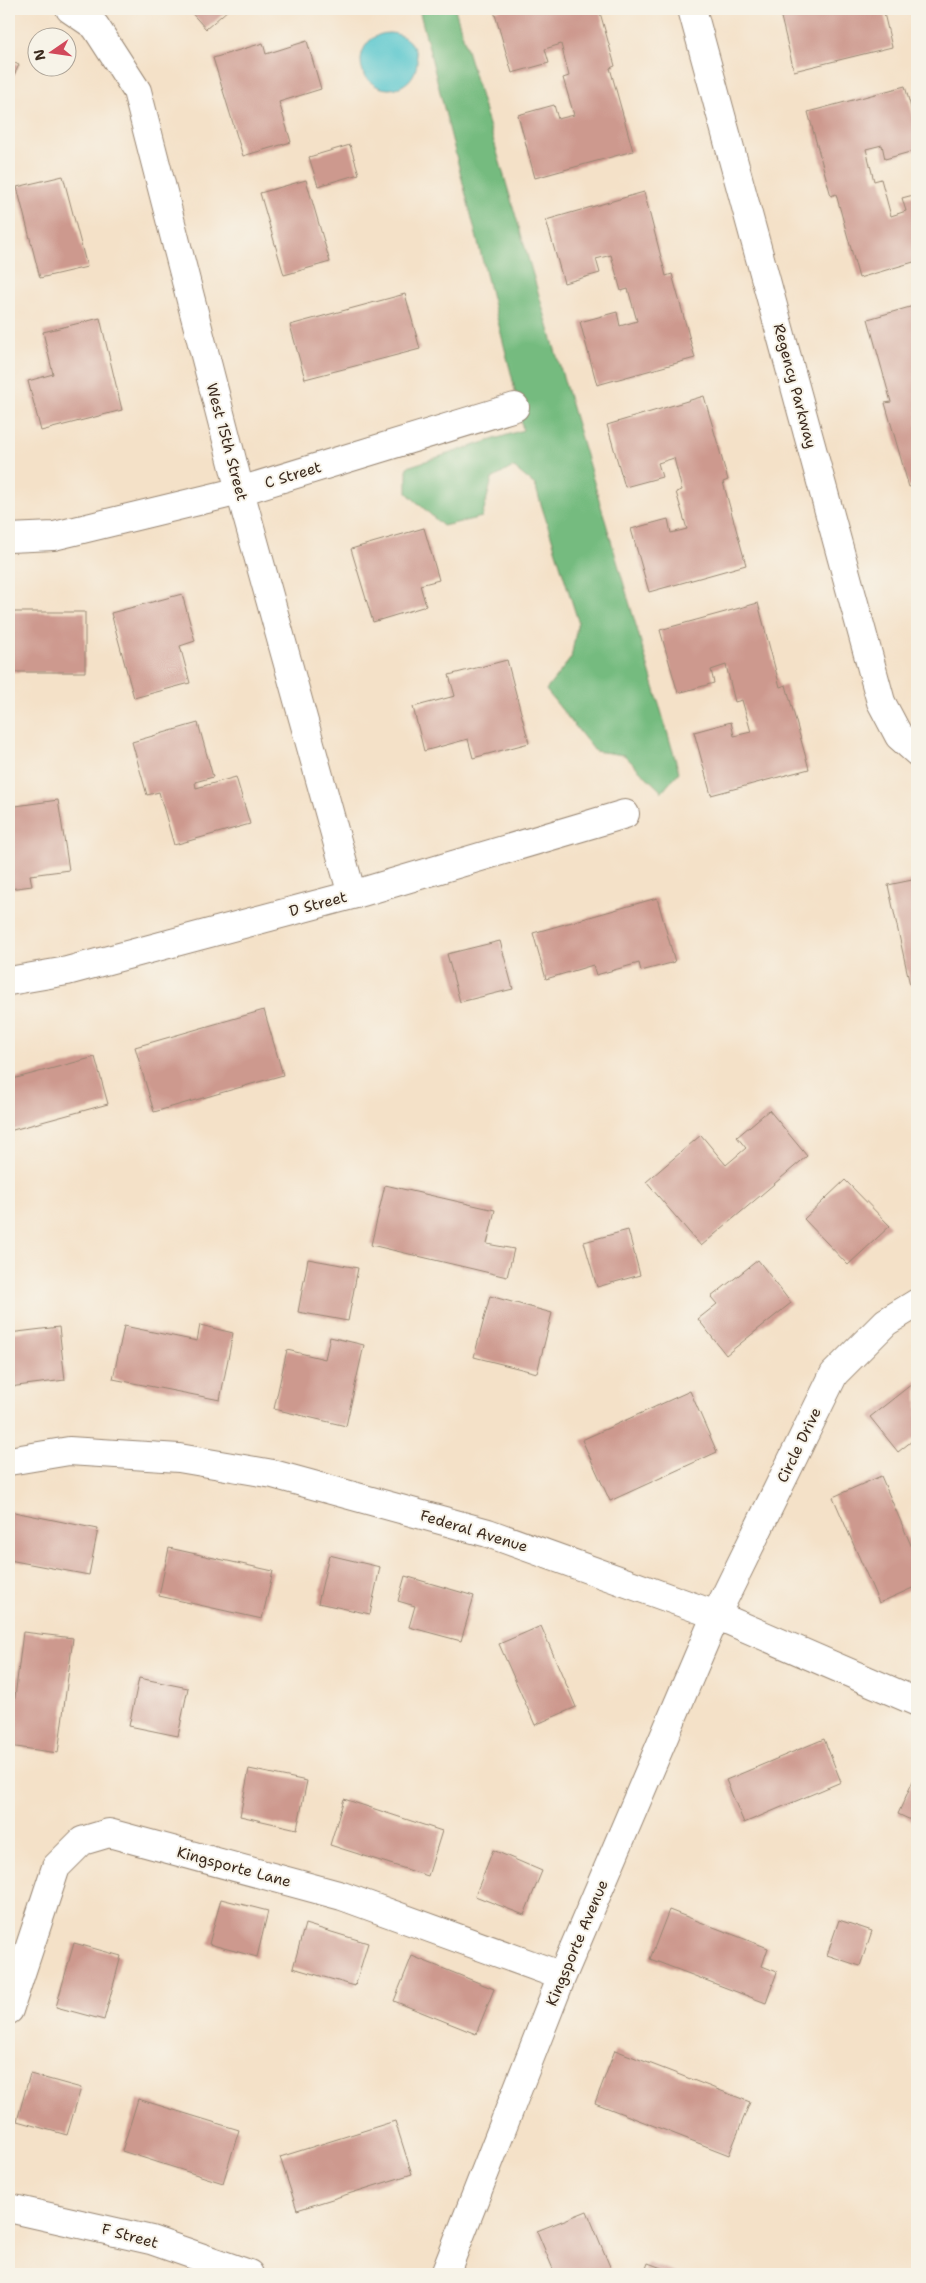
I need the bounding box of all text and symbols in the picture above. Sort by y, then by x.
north arrow [28,28,78,78]
text: N [29,47,49,62]
street label: Regency Parkway [769,321,821,451]
street label: West 15th Street [202,381,252,503]
street label: C Street [262,457,324,493]
street label: D Street [287,887,349,921]
street label: Circle Drive [772,1404,826,1486]
street label: Federal Avenue [418,1505,530,1557]
street label: Kingsporte Lane [175,1842,293,1892]
street label: Kingsporte Avenue [541,1877,613,2009]
street label: F Street [100,2219,160,2253]

